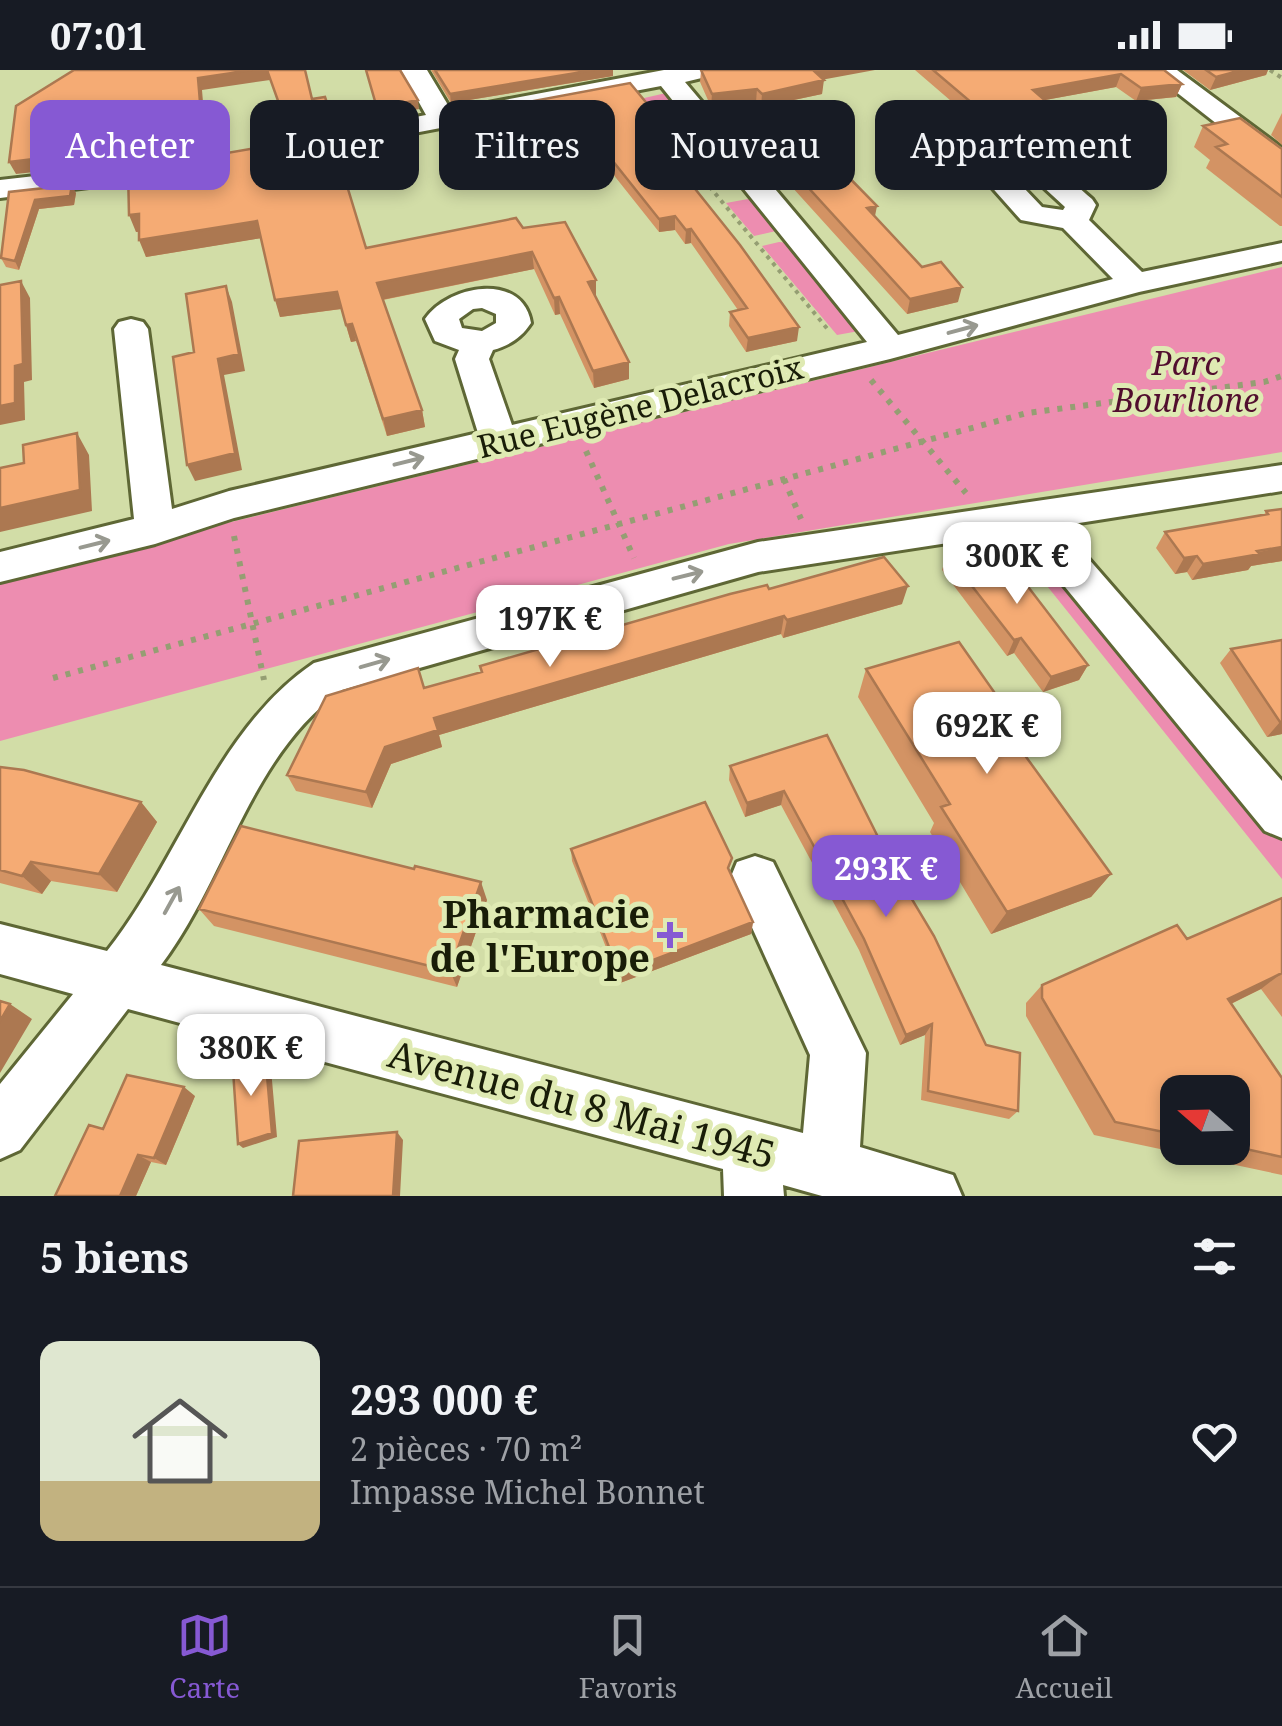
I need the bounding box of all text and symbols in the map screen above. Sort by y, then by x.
text: 07:01 [50,9,147,61]
chip: Acheter [30,100,230,190]
chip: Louer [250,100,419,190]
chip: Filtres [439,100,615,190]
chip: Nouveau [635,100,855,190]
chip: Appartement [875,100,1167,190]
one-way arrow [947,318,978,337]
park label: Parc Bourlione [1112,341,1259,421]
street label: Rue Eugène Delacroix [473,345,808,467]
one-way arrow [392,451,424,469]
pin: 300K € [936,522,1098,607]
one-way arrow [79,533,110,552]
text: 300K € [965,533,1069,576]
one-way arrow [672,565,703,584]
pin: 197K € [469,585,631,670]
text: 197K € [498,596,602,639]
one-way arrow [359,652,390,671]
pin: 692K € [906,692,1068,777]
text: 692K € [935,703,1039,746]
pin: 293K € [805,835,967,920]
text: 293K € [834,846,938,889]
one-way arrow [163,886,183,915]
place label: Pharmacie de l'Europe [430,887,650,983]
marker: Pharmacie de l'Europe [659,924,681,946]
pin: 380K € [170,1014,332,1099]
text: 380K € [199,1025,303,1068]
street label: Avenue du 8 Mai 1945 [383,1026,781,1180]
north arrow [1160,1075,1250,1165]
map controls [1160,1075,1250,1165]
text: 5 biens [40,1228,189,1285]
icon: filters [1187,1229,1242,1284]
text: 293 000 € [350,1370,538,1427]
icon: home [120,1381,240,1501]
icon: heart [1187,1414,1242,1469]
text: 2 pièces · 70 m² [350,1427,582,1470]
text: Impasse Michel Bonnet [350,1470,705,1513]
tab: Carte [169,1608,240,1706]
tab: Favoris [579,1608,677,1706]
tab: Accueil [1016,1608,1113,1706]

